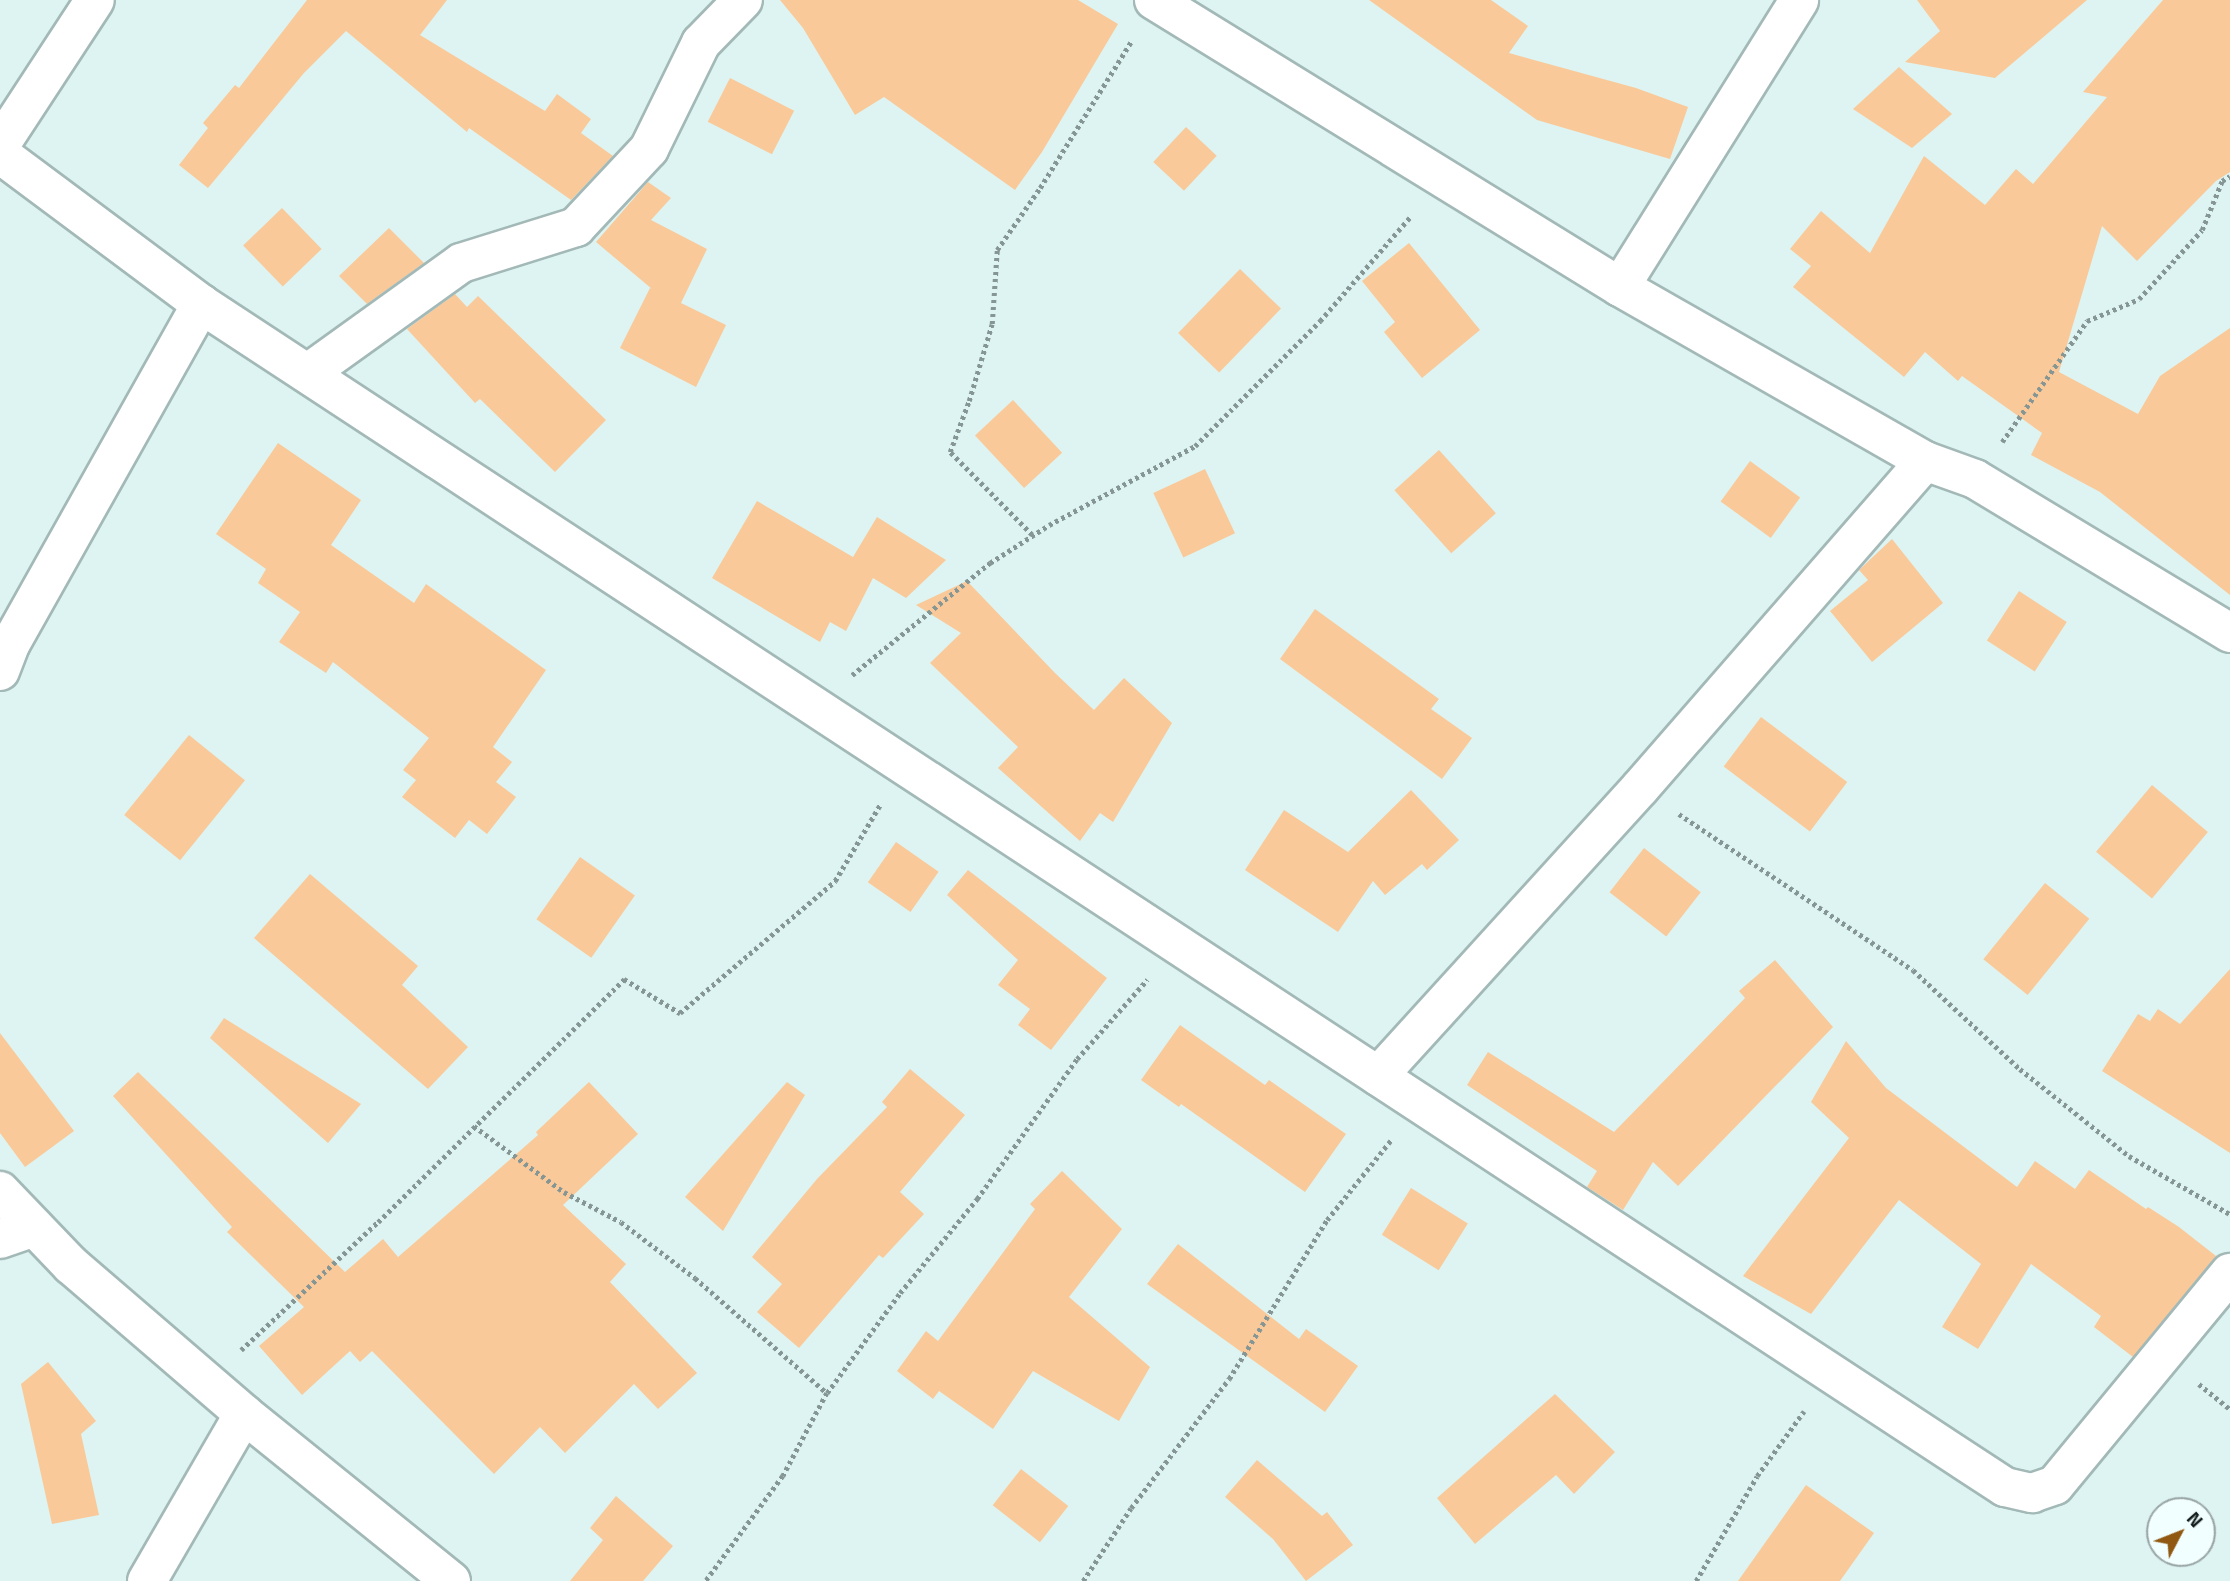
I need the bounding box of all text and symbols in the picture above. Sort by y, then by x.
north arrow [2146,1497,2216,1567]
text: N [2180,1504,2211,1534]

